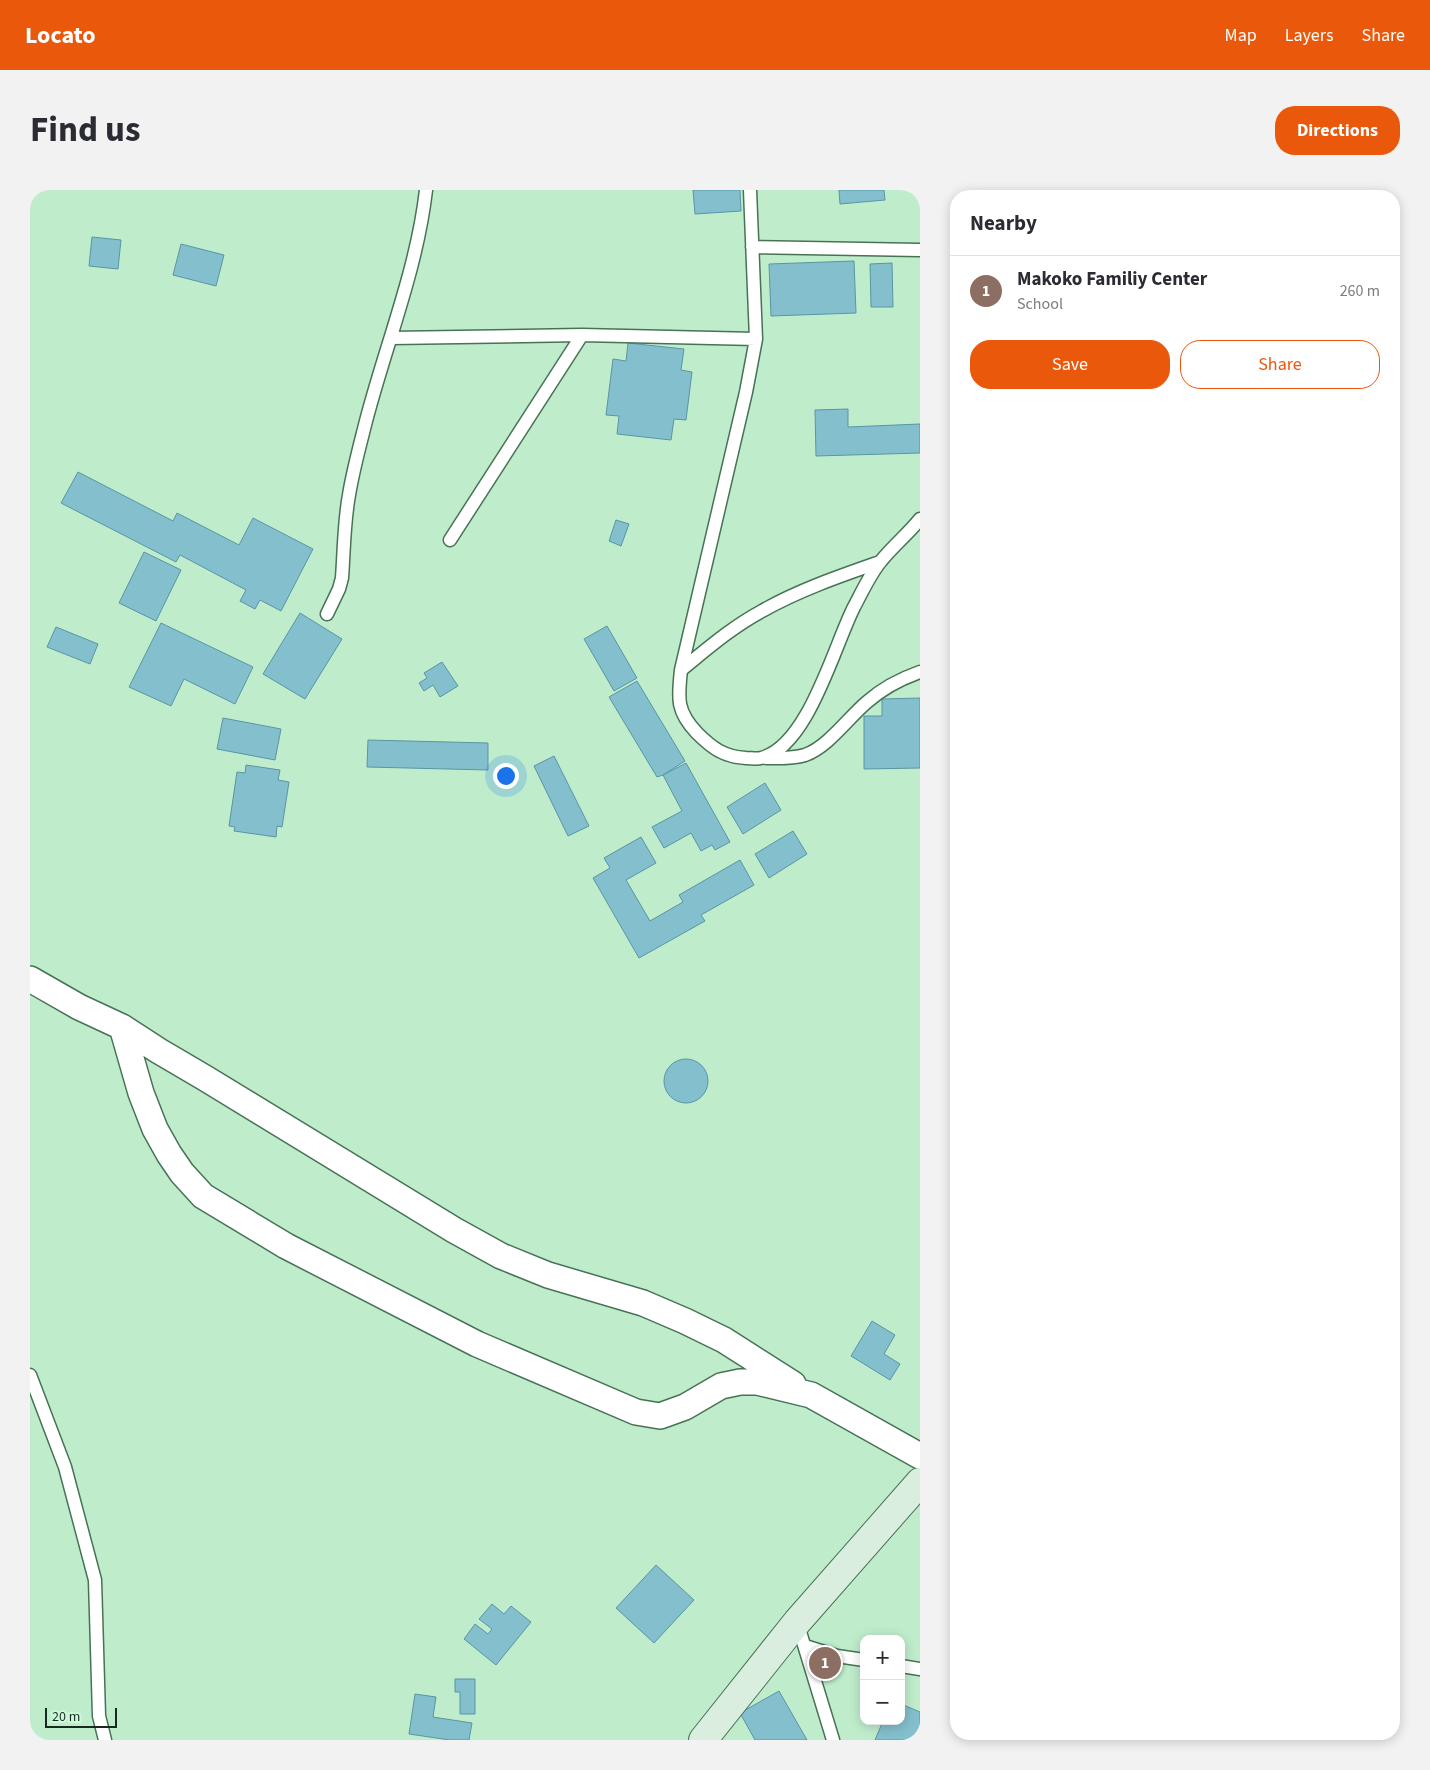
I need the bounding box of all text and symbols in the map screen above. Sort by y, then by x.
text: Locato [25,18,96,53]
text: Map [1225,23,1257,48]
text: Layers [1285,23,1334,48]
text: Share [1362,23,1405,48]
text: Find us [30,105,140,155]
button: Directions [1275,106,1400,155]
text: Nearby [970,208,1037,238]
text: Makoko Familiy Center [1017,266,1207,293]
text: 1 [982,280,990,302]
text: 260 m [1340,280,1380,302]
text: School [1017,293,1063,315]
button: Save [970,340,1170,389]
button: Share [1180,340,1380,389]
your location [493,763,519,789]
map controls [860,1635,905,1725]
button: + [860,1635,905,1680]
pin: 1 [809,1644,841,1682]
button: − [860,1680,905,1725]
scale bar [45,1705,118,1728]
text: 20 m [52,1707,80,1727]

